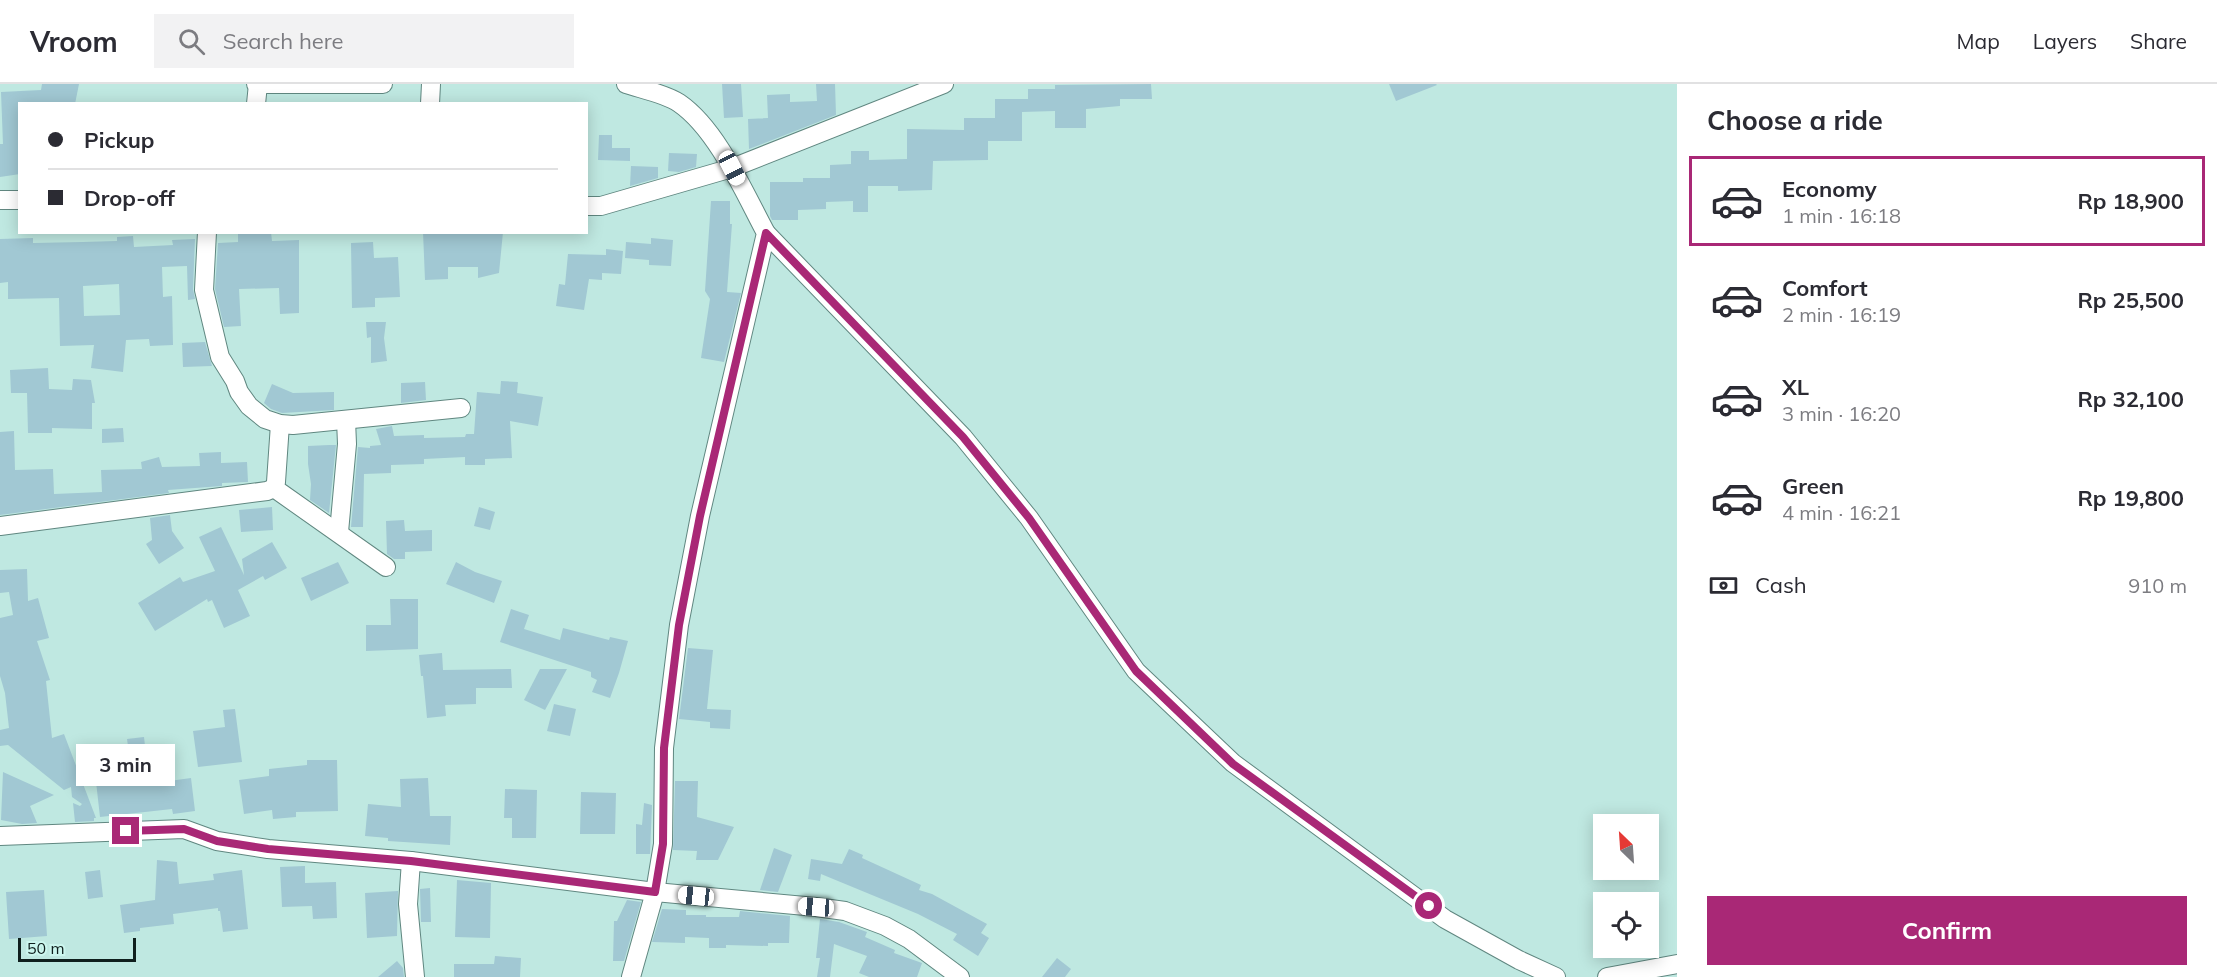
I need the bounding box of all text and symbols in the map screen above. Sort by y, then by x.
search box [154,14,574,68]
text: Vroom [30,24,118,59]
icon: search [175,25,208,58]
text: Search here [223,27,344,55]
text: Map [1957,28,2000,54]
text: Layers [2033,28,2097,54]
text: Share [2130,28,2187,54]
text: Choose a ride [1707,103,1883,137]
text: Pickup [84,126,154,154]
car [716,148,748,188]
icon: car [1710,174,1764,228]
text: Economy [1782,175,1877,203]
text: Drop-off [84,184,175,212]
text: Rp 18,900 [2077,187,2184,215]
text: 1 min · 16:18 [1782,203,1901,228]
icon: car [1710,273,1764,327]
text: Comfort [1782,274,1868,302]
text: Rp 25,500 [2077,286,2184,314]
text: 2 min · 16:19 [1782,302,1901,327]
icon: car [1710,372,1764,426]
text: XL [1782,373,1809,401]
text: Rp 32,100 [2077,385,2184,413]
text: 3 min · 16:20 [1782,401,1901,426]
icon: car [1710,471,1764,525]
text: Green [1782,472,1844,500]
text: Rp 19,800 [2077,484,2184,512]
text: 4 min · 16:21 [1782,500,1901,525]
icon: cash [1707,569,1740,602]
text: Cash [1755,571,1807,599]
text: 910 m [2128,573,2187,598]
callout: 3 min [76,744,176,786]
text: 3 min [99,752,152,777]
north arrow [1593,814,1659,880]
map controls [1593,814,1659,958]
route end [112,817,139,844]
car [677,885,715,907]
route start [1415,892,1442,919]
button: locate [1593,892,1659,958]
button: Confirm [1707,896,2187,965]
car [797,897,835,917]
scale bar [18,935,136,962]
text: 50 m [27,938,64,958]

